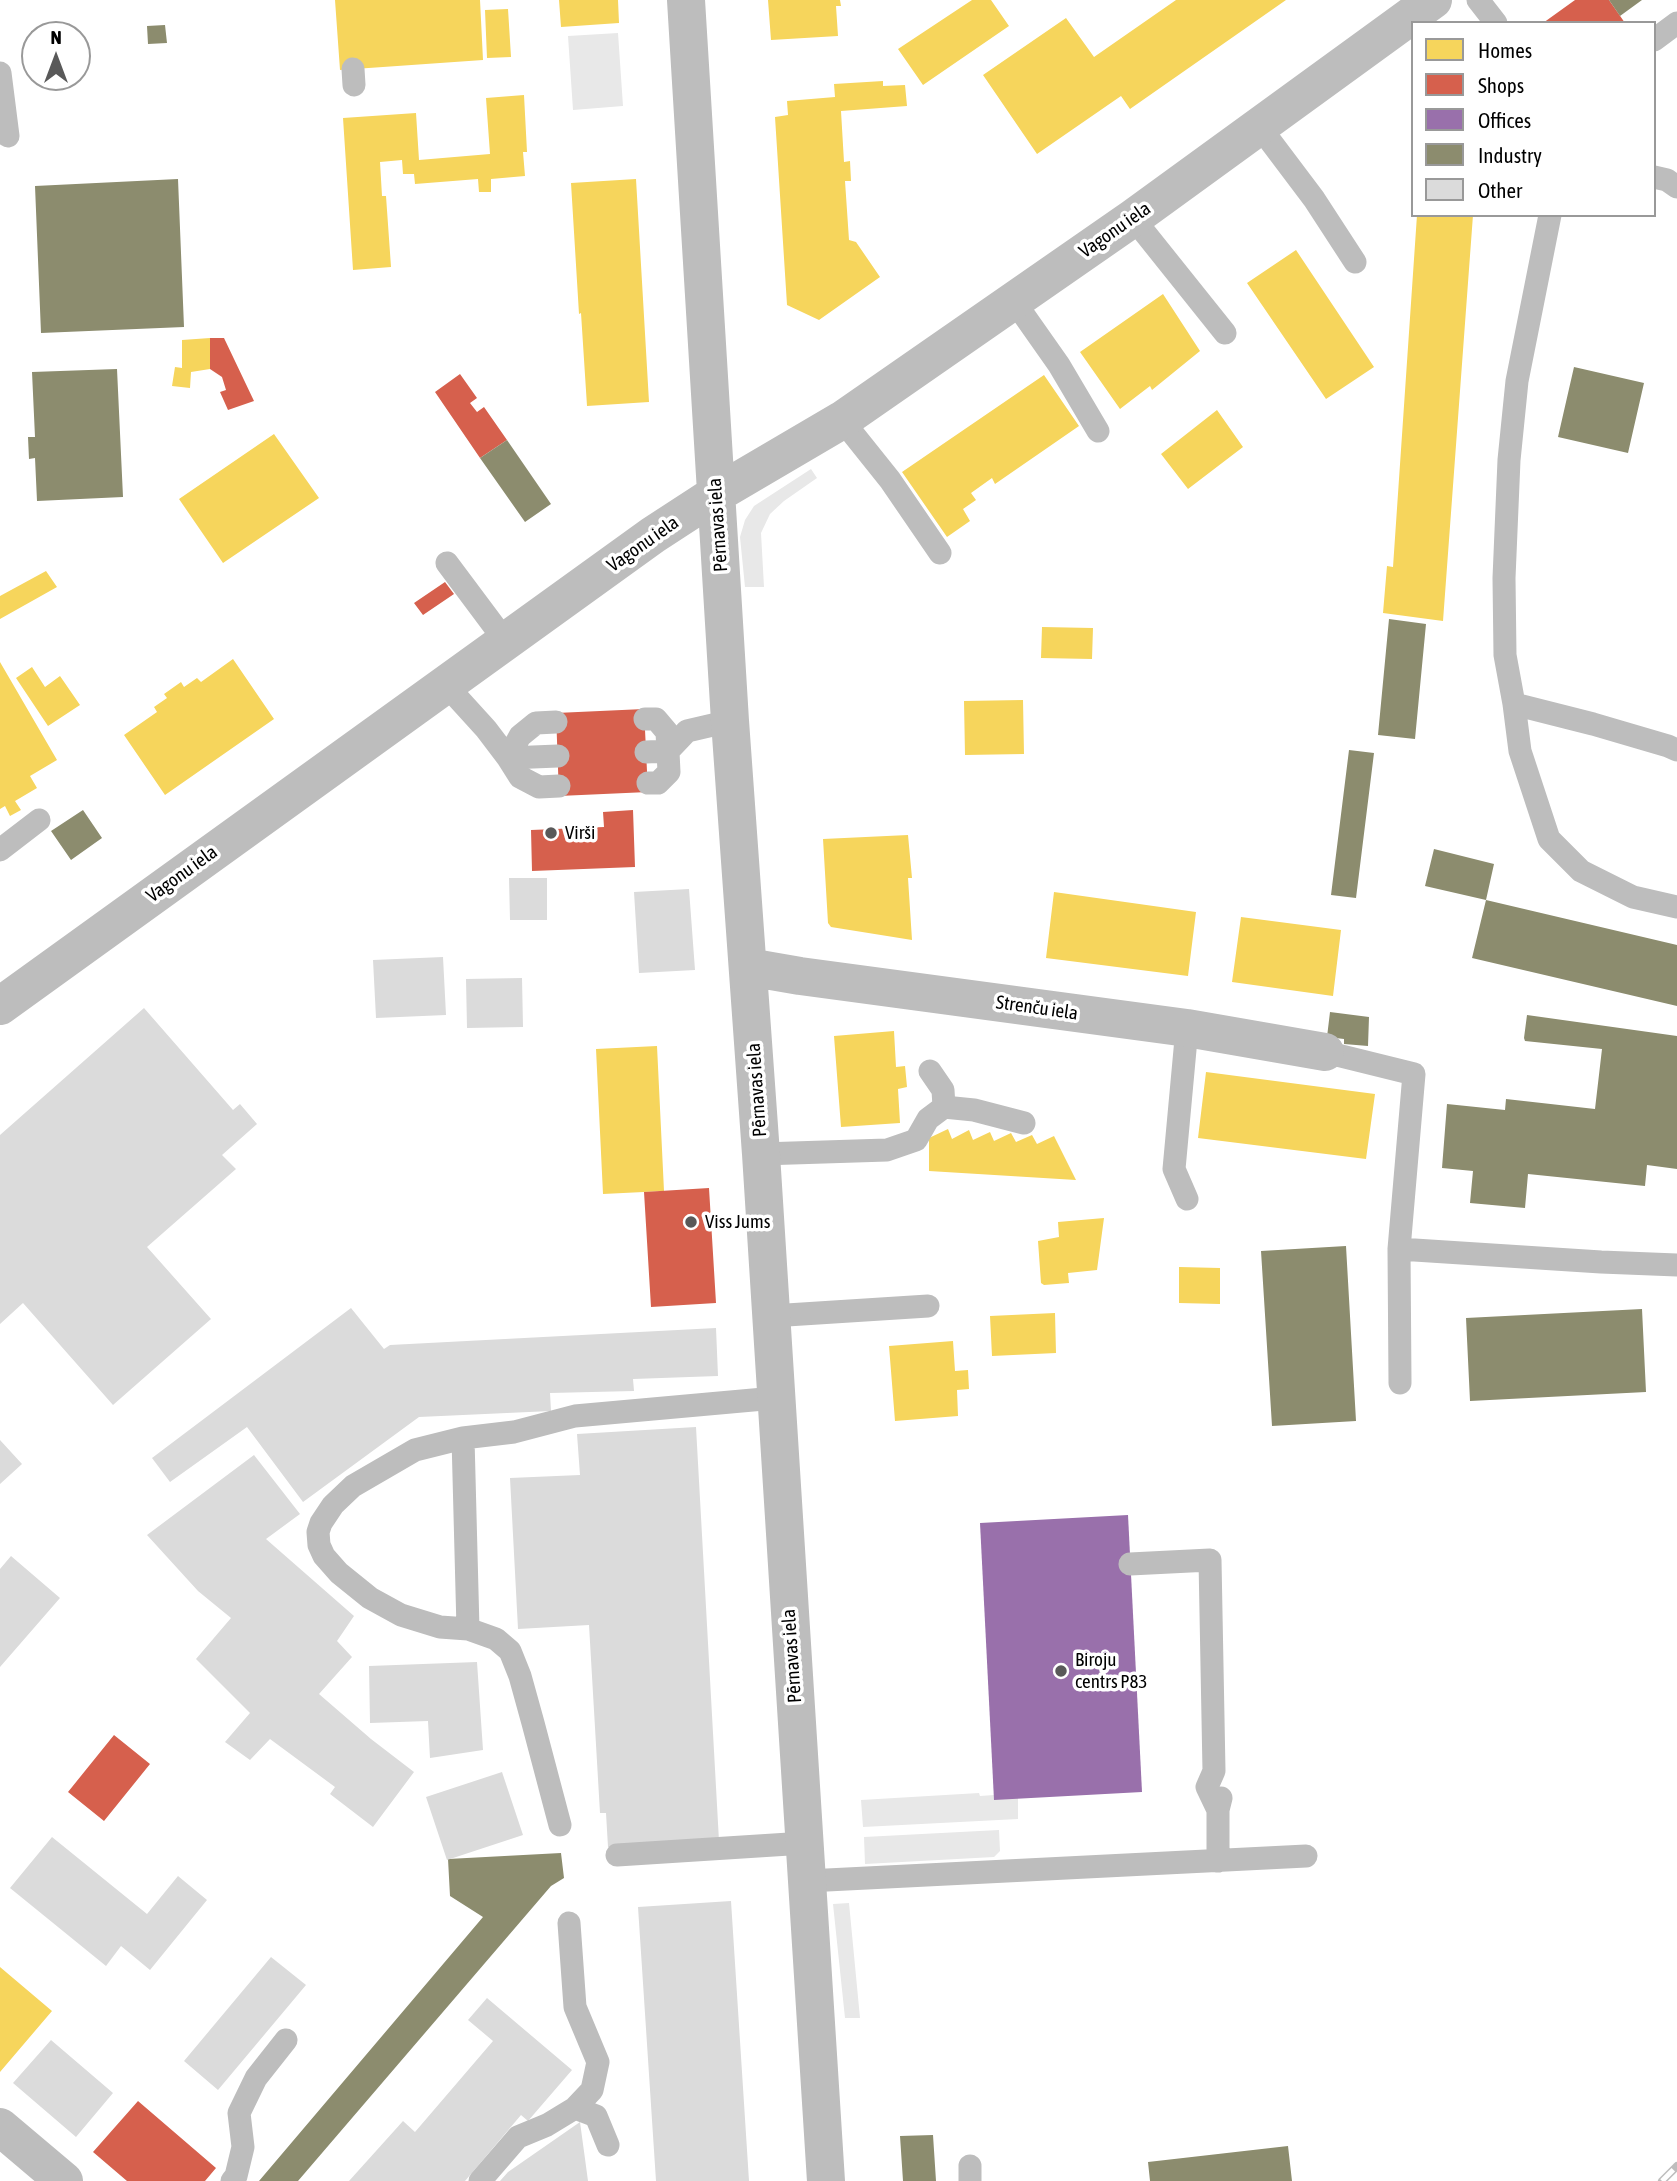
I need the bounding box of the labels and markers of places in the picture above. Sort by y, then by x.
place label: Virši [565,822,595,844]
marker: Virši [543,825,559,841]
place label: Viss Jums [705,1211,770,1233]
marker: Viss Jums [683,1214,699,1230]
place label: Biroju centrs P83 [1075,1649,1147,1693]
marker: Biroju centrs P83 [1053,1663,1069,1679]

